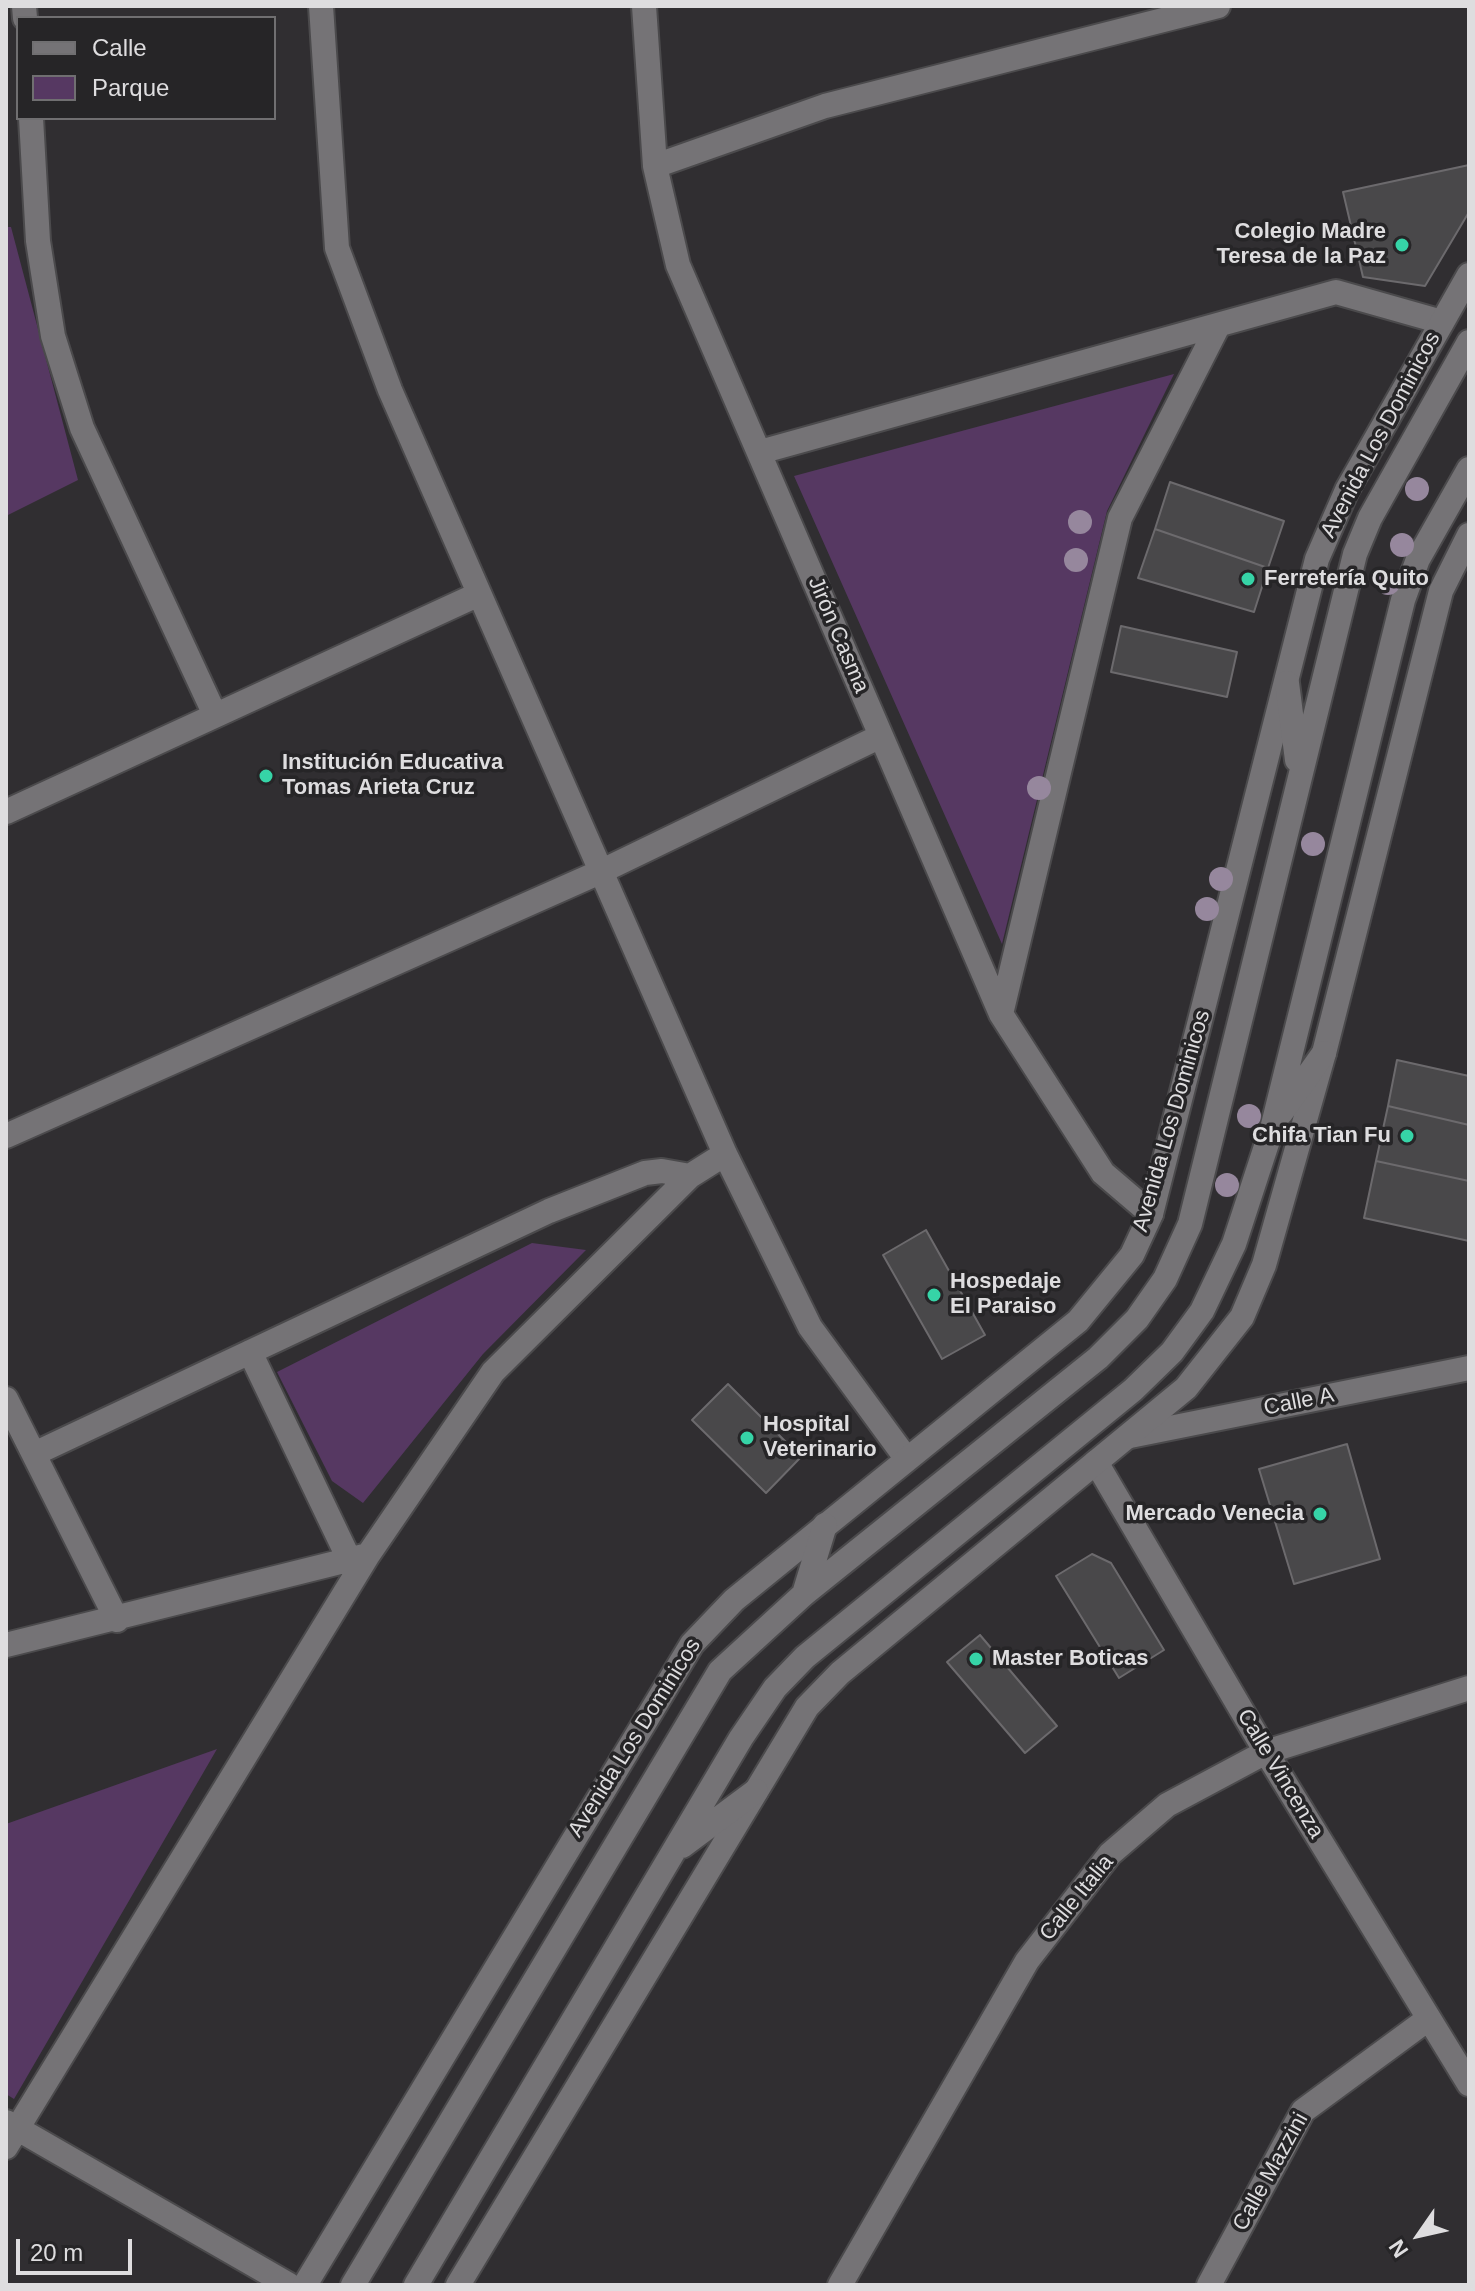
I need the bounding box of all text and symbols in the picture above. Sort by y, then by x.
legend [16,16,276,120]
text: Calle [92,34,147,61]
text: Parque [92,74,169,101]
place label: Colegio Madre Teresa de la Paz [1216,219,1386,270]
marker: Colegio Madre Teresa de la Paz [1393,236,1411,254]
street label: Avenida Los Dominicos [1315,327,1447,543]
place label: Ferretería Quito [1264,566,1429,592]
marker: Ferretería Quito [1239,570,1257,588]
street label: Jirón Casma [802,573,874,697]
place label: Institución Educativa Tomas Arieta Cruz [282,750,503,802]
marker: Institución Educativa Tomas Arieta Cruz [257,767,275,785]
street label: Avenida Los Dominicos [1128,1007,1216,1235]
place label: Chifa Tian Fu [1252,1123,1391,1149]
marker: Chifa Tian Fu [1398,1127,1416,1145]
place label: Hospedaje El Paraiso [950,1269,1061,1320]
marker: Hospedaje El Paraiso [925,1286,943,1304]
street label: Calle A [1262,1382,1336,1422]
place label: Hospital Veterinario [763,1412,877,1464]
marker: Hospital Veterinario [738,1429,756,1447]
place label: Mercado Venecia [1125,1501,1304,1527]
marker: Mercado Venecia [1311,1505,1329,1523]
street label: Avenida Los Dominicos [563,1634,707,1842]
place label: Master Boticas [992,1646,1149,1672]
marker: Master Boticas [967,1650,985,1668]
street label: Calle Vincenza [1231,1704,1329,1844]
street label: Calle Italia [1034,1850,1120,1946]
street label: Calle Mazzini [1228,2108,1314,2236]
north arrow [1379,2195,1459,2275]
scale bar [20,2223,136,2273]
text: N [1384,2235,1413,2262]
text: 20 m [30,2239,83,2266]

